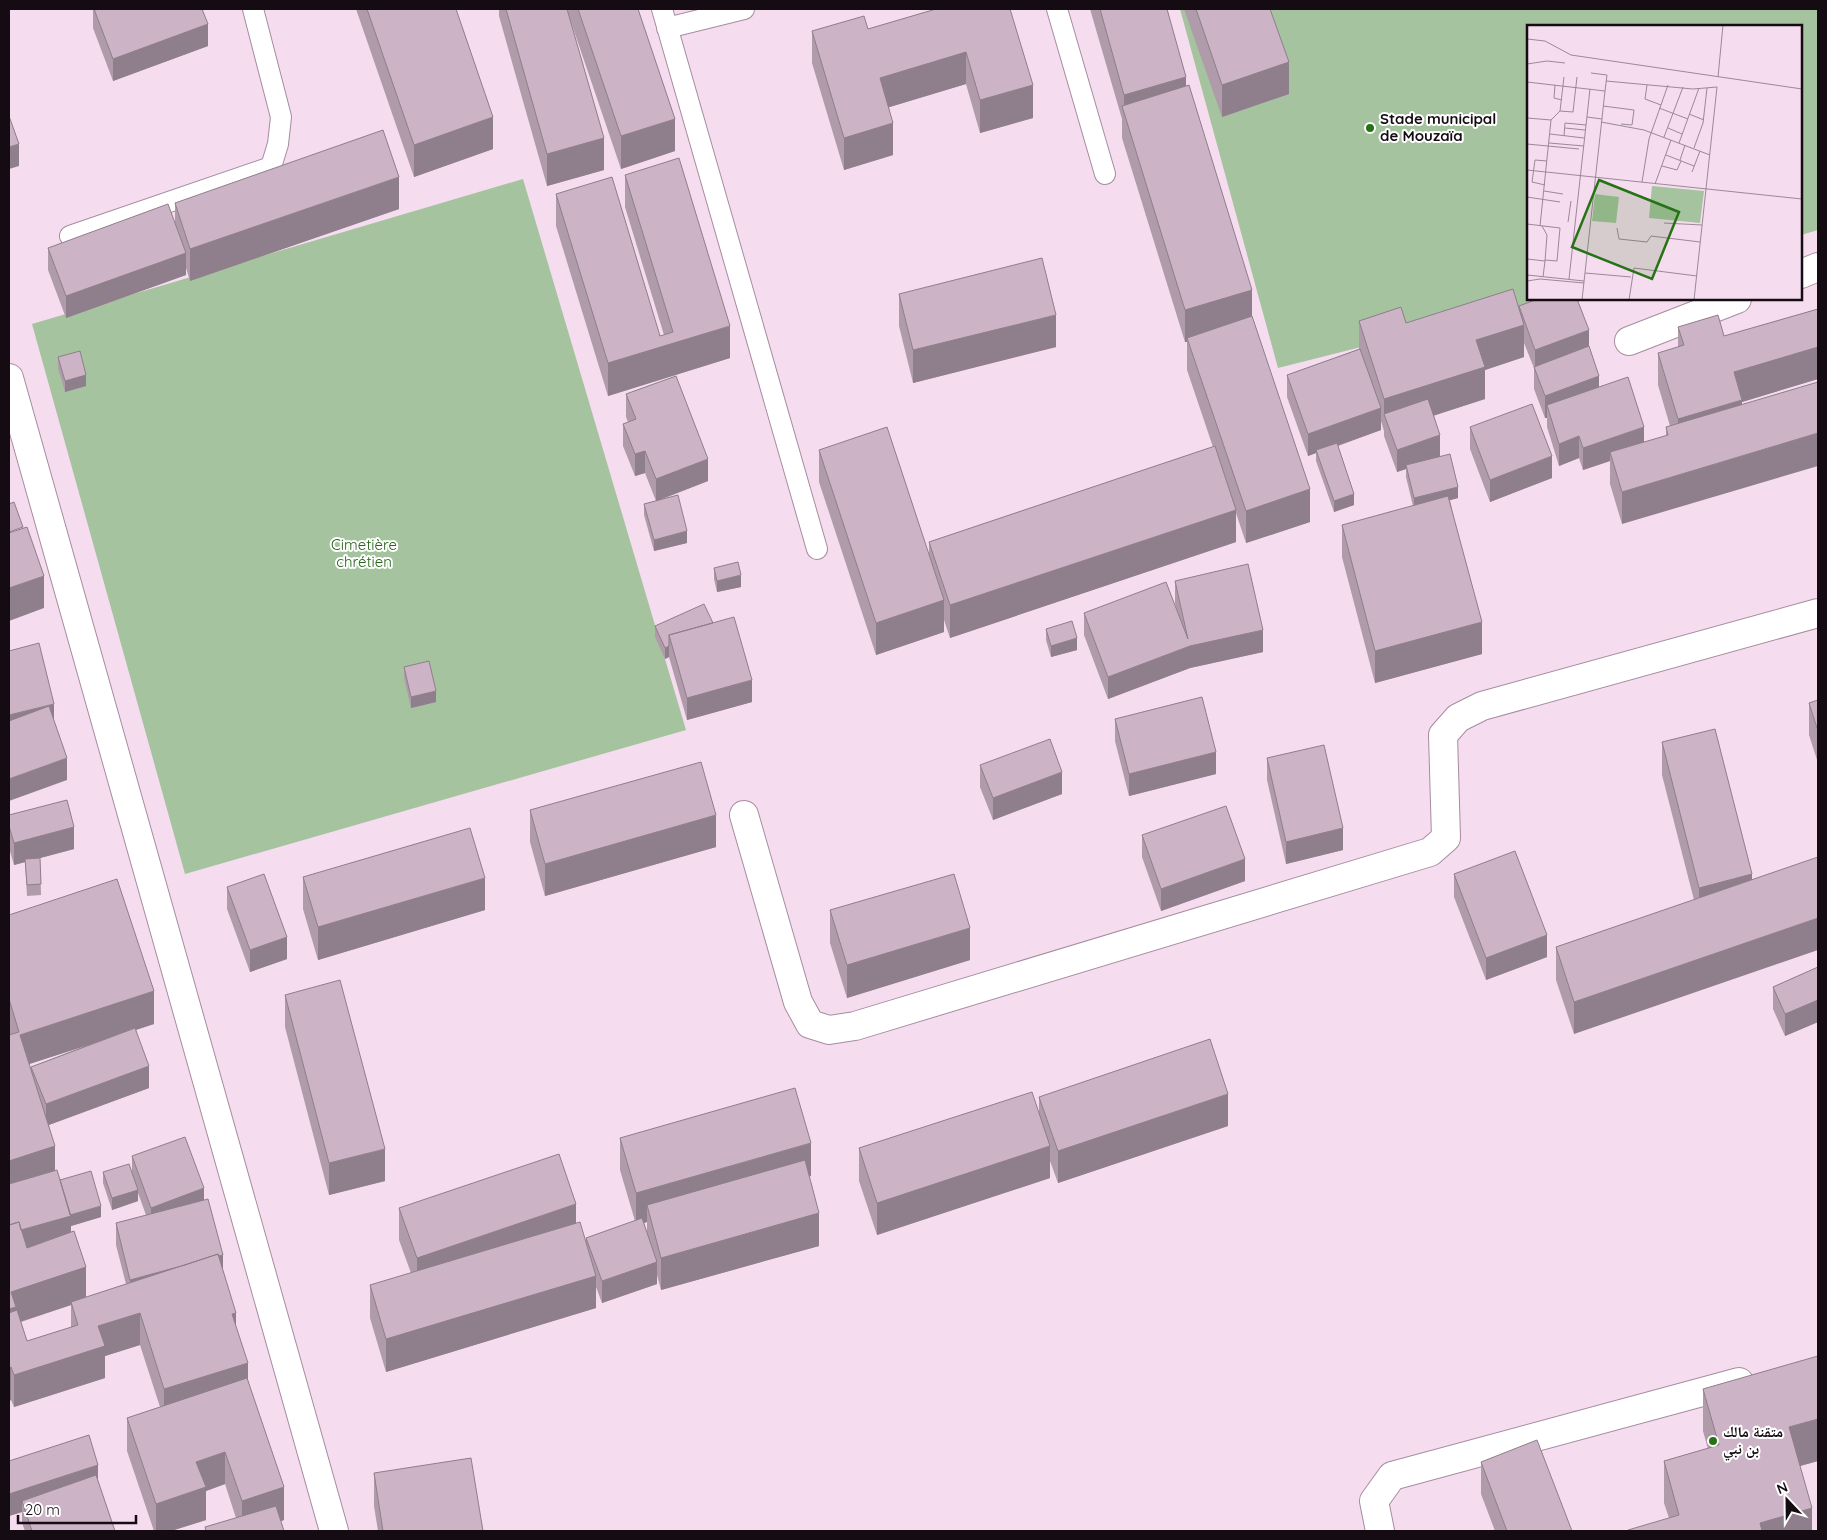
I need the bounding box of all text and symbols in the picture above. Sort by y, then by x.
inset map [1527,25,1802,300]
place label: Stade municipal de Mouzaïa [1380,109,1496,145]
marker: Stade municipal de Mouzaïa [1364,122,1376,134]
park label: Cimetière chrétien [331,535,397,571]
place label: متقنة مالك بن نبي [1723,1422,1783,1461]
marker: متقنة مالك بن نبي [1707,1435,1719,1447]
north arrow [1762,1475,1812,1525]
text: N [1774,1478,1790,1498]
scale bar [18,1492,135,1524]
text: 20 m [25,1500,60,1519]

